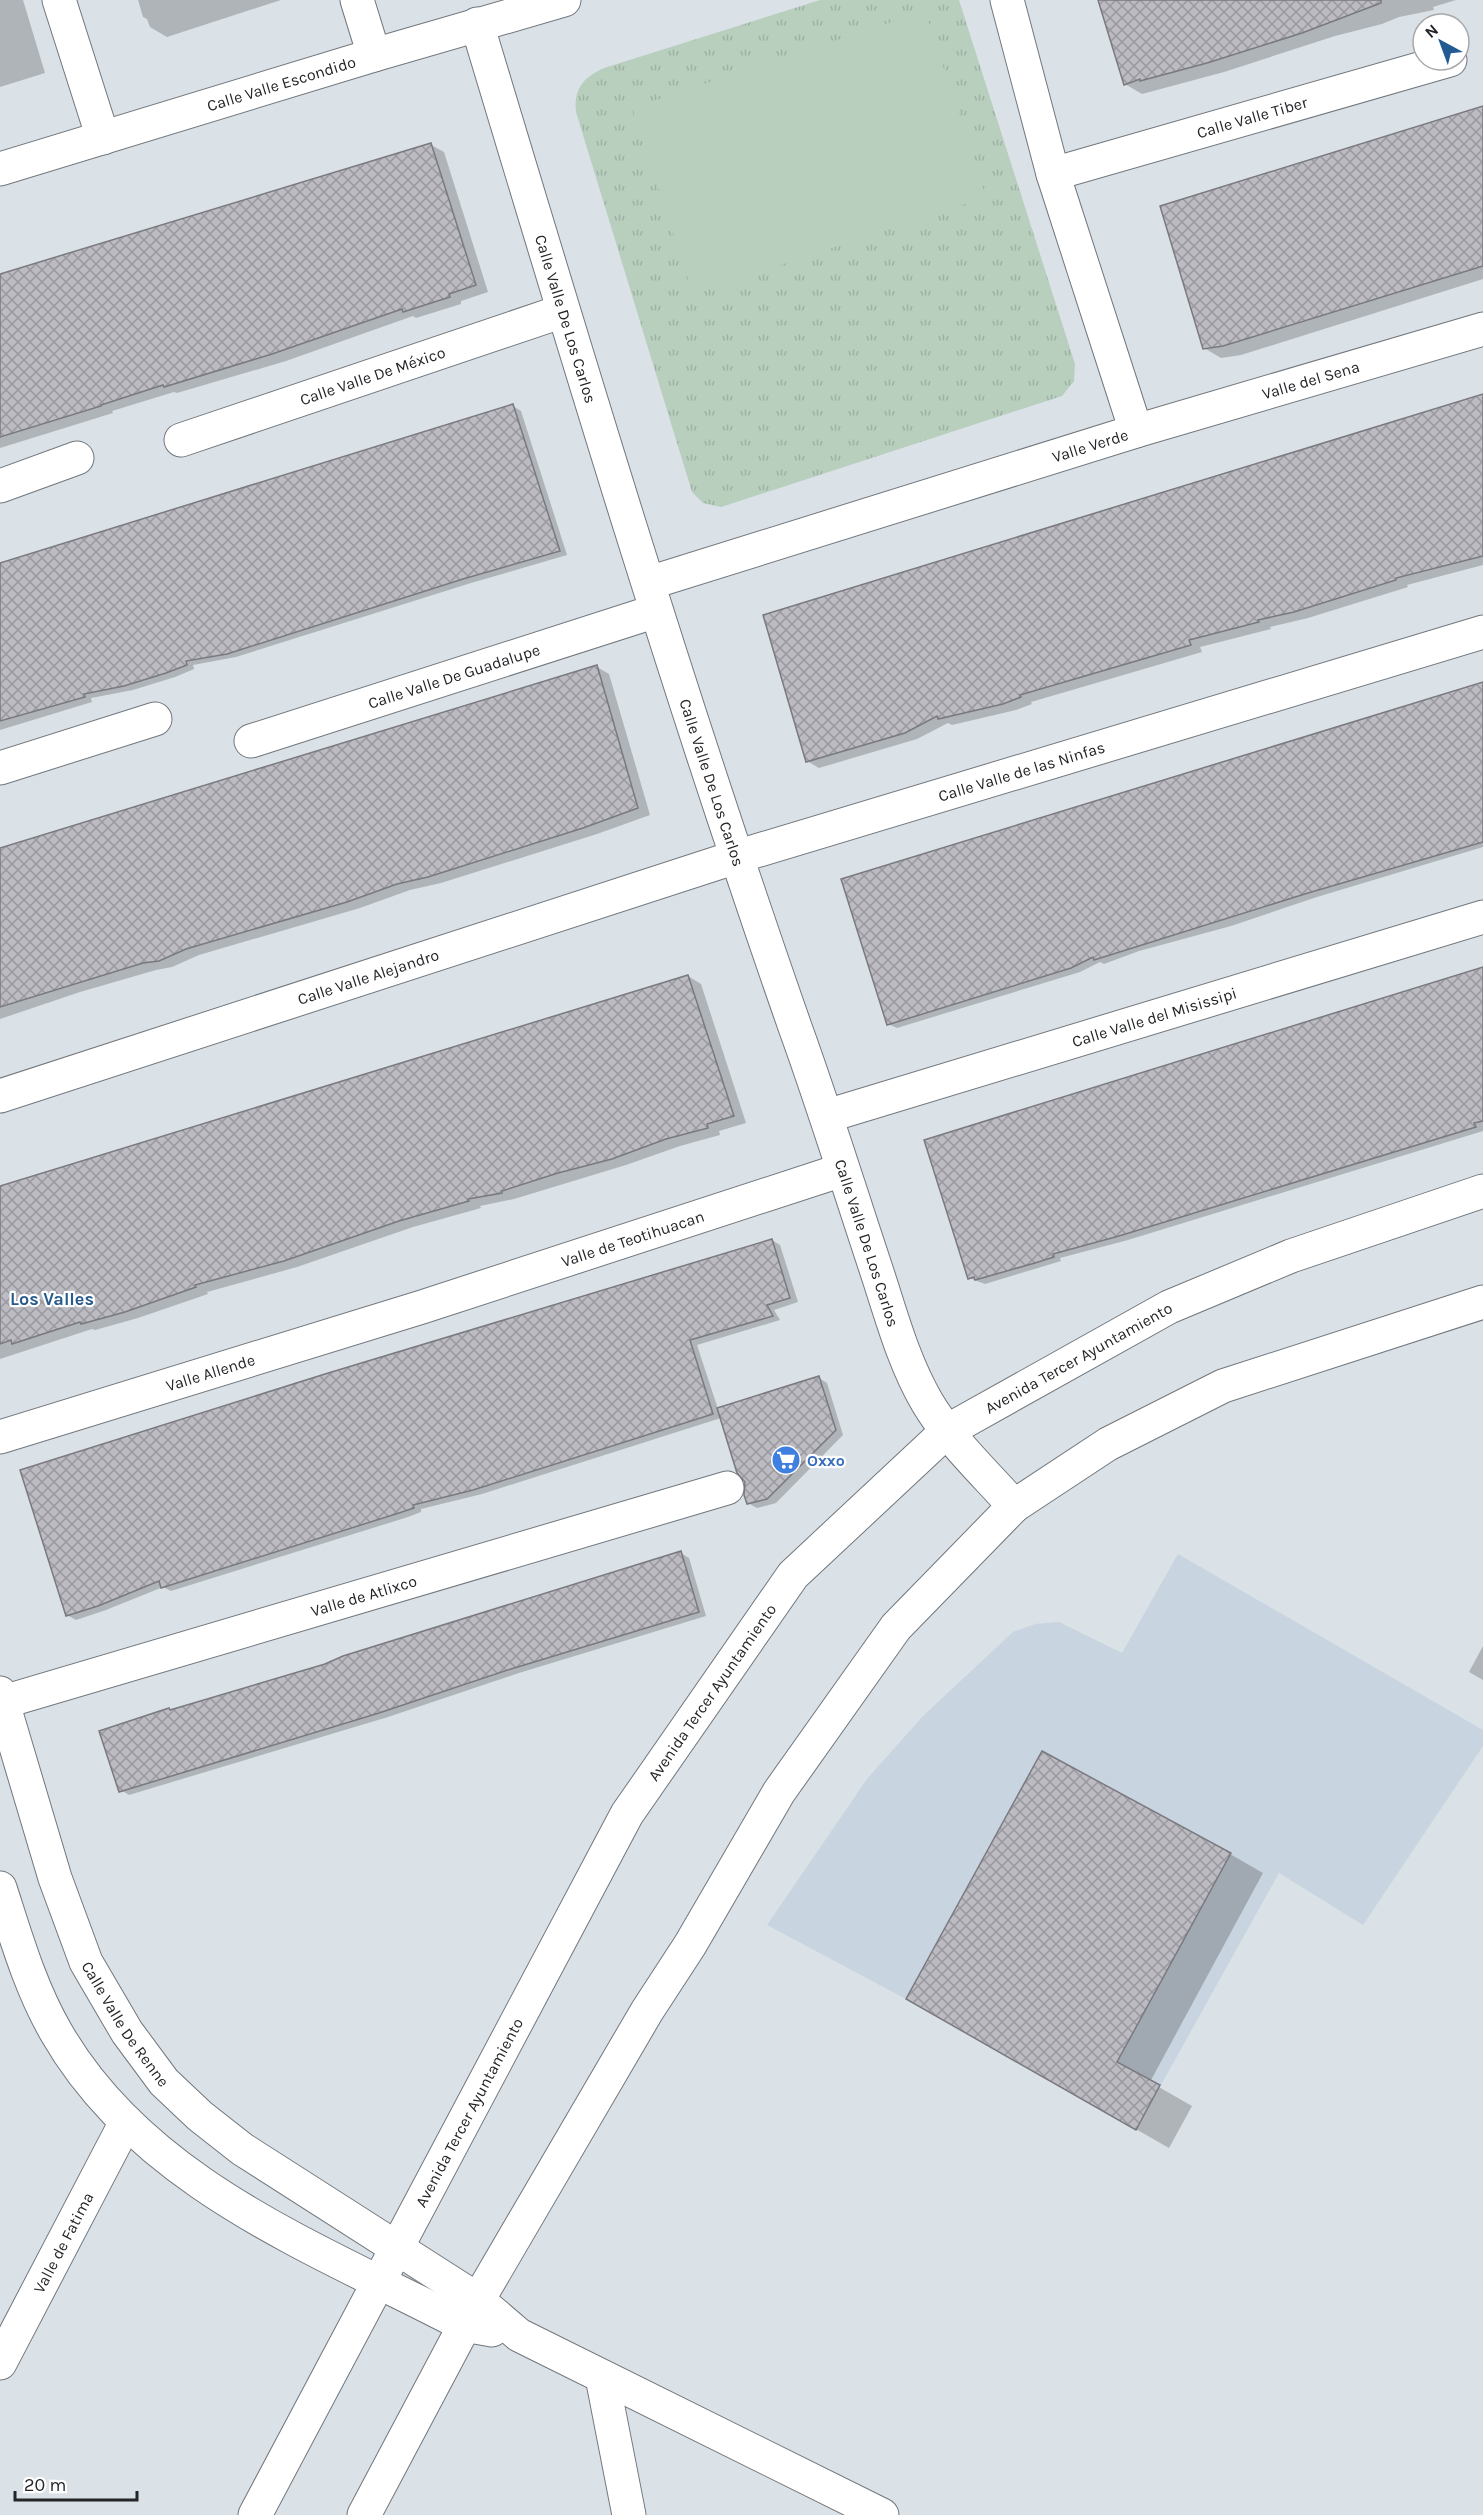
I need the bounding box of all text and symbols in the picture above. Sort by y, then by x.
north arrow [1411,12,1471,72]
text: N [1421,20,1442,42]
street label: Calle Valle Escondido [205,52,358,115]
street label: Calle Valle Tiber [1194,92,1310,142]
street label: Calle Valle De Los Carlos [532,232,601,405]
street label: Calle Valle De México [297,342,448,409]
street label: Valle del Sena [1260,356,1362,403]
street label: Valle Verde [1050,425,1130,466]
street label: Calle Valle De Guadalupe [365,639,542,712]
street label: Calle Valle De Los Carlos [676,696,749,868]
street label: Calle Valle de las Ninfas [936,737,1107,805]
street label: Calle Valle Alejandro [295,945,441,1008]
street label: Calle Valle del Misissipi [1070,983,1239,1051]
street label: Calle Valle De Los Carlos [831,1157,903,1329]
street label: Valle de Teotihuacan [559,1206,706,1271]
district label: Los Valles [10,1288,94,1310]
street label: Avenida Tercer Ayuntamiento [982,1298,1175,1417]
street label: Valle Allende [163,1350,257,1395]
supermarket icon: Oxxo [770,1444,802,1476]
place label: Oxxo [807,1451,845,1470]
street label: Valle de Atlixco [308,1571,419,1620]
street label: Avenida Tercer Ayuntamiento [644,1600,780,1784]
street label: Calle Valle De Renne [78,1958,174,2090]
street label: Avenida Tercer Ayuntamiento [411,2014,527,2210]
street label: Valle de Fatima [29,2189,97,2296]
scale bar [15,2464,136,2502]
text: 20 m [24,2474,66,2496]

